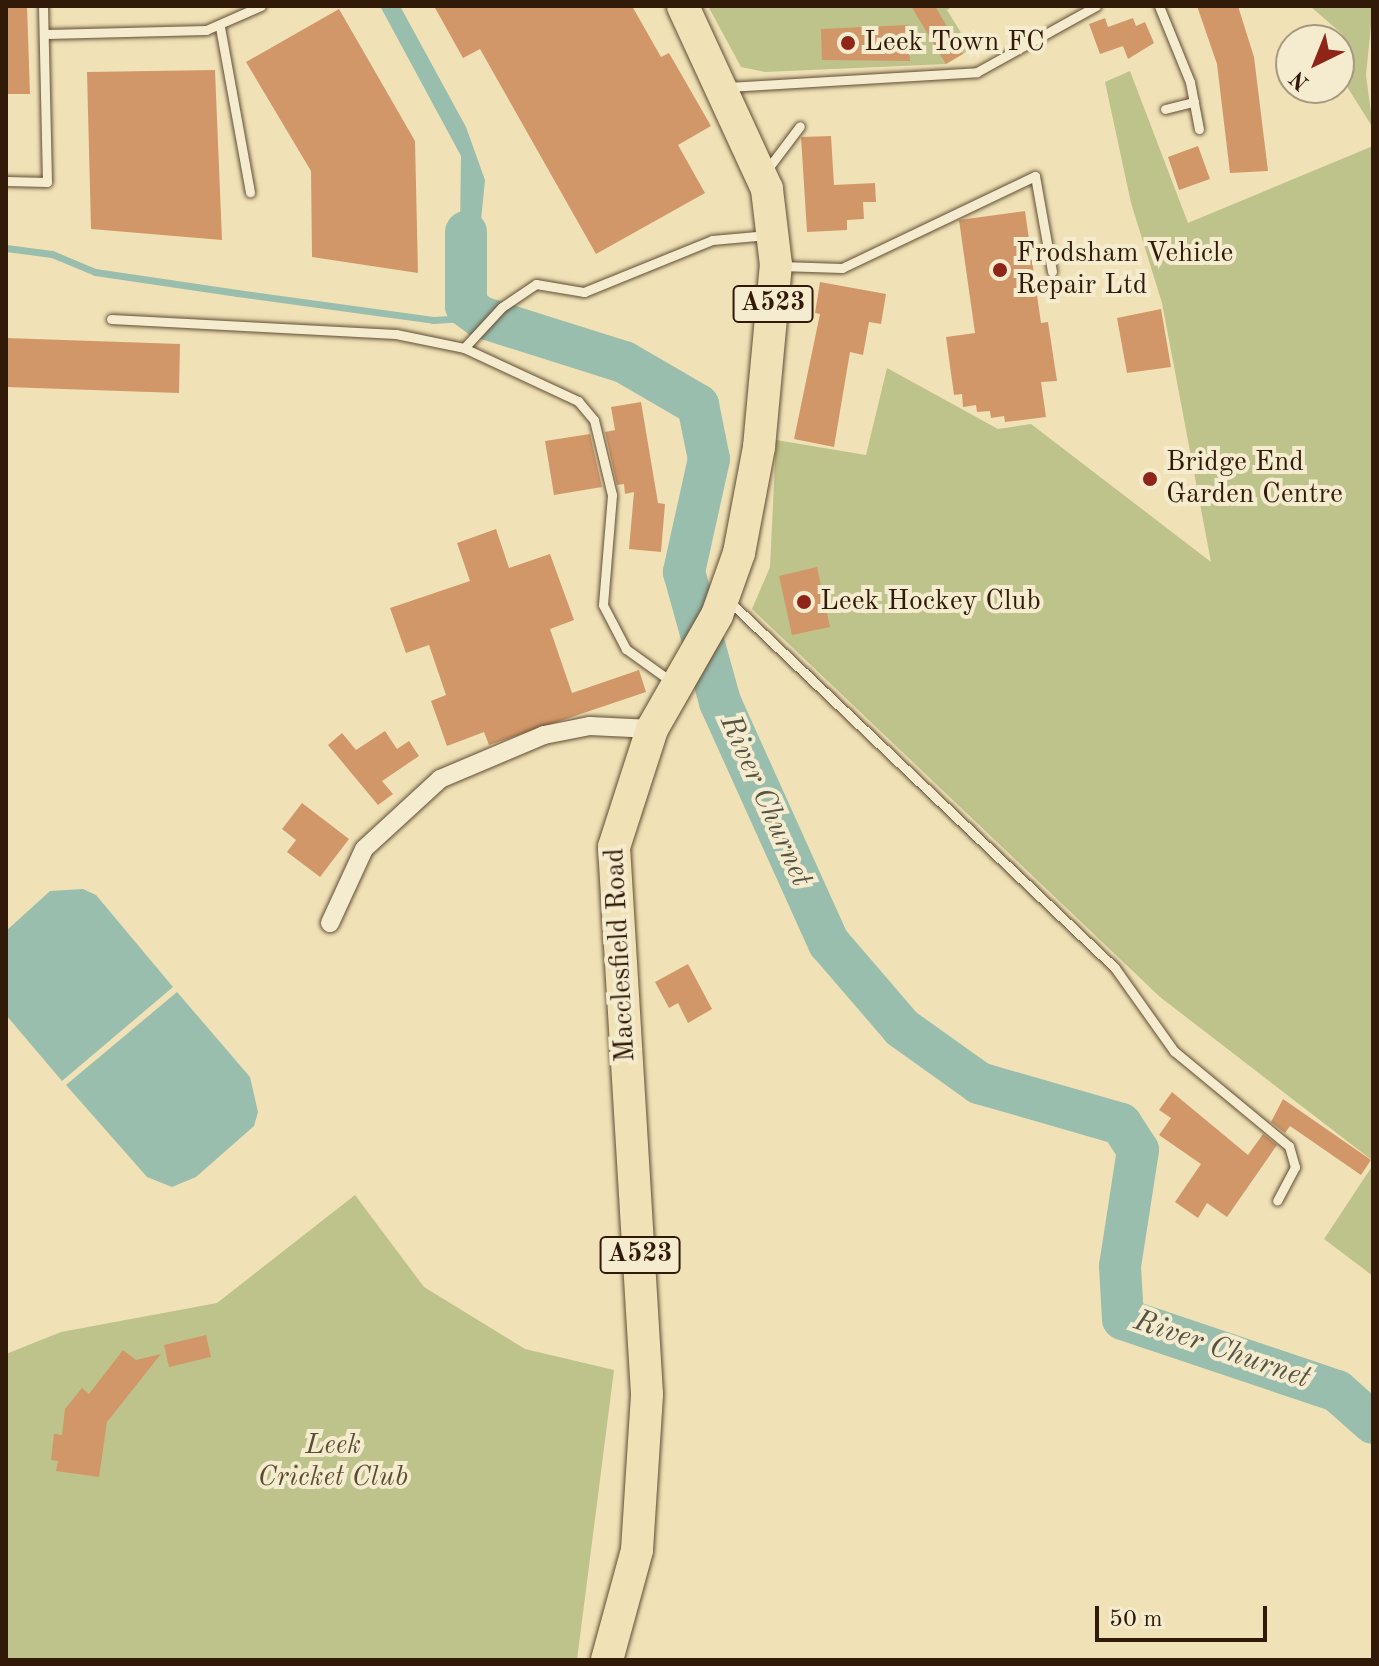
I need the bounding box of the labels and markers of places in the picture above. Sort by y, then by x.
place label: Leek Town FC [864,26,1045,60]
marker: Leek Town FC [839,34,857,52]
place label: Frodsham Vehicle Repair Ltd [1016,237,1233,303]
marker: Frodsham Vehicle Repair Ltd [991,261,1009,279]
place label: Bridge End Garden Centre [1166,446,1343,512]
marker: Bridge End Garden Centre [1141,470,1159,488]
place label: Leek Hockey Club [820,585,1041,619]
marker: Leek Hockey Club [795,593,813,611]

